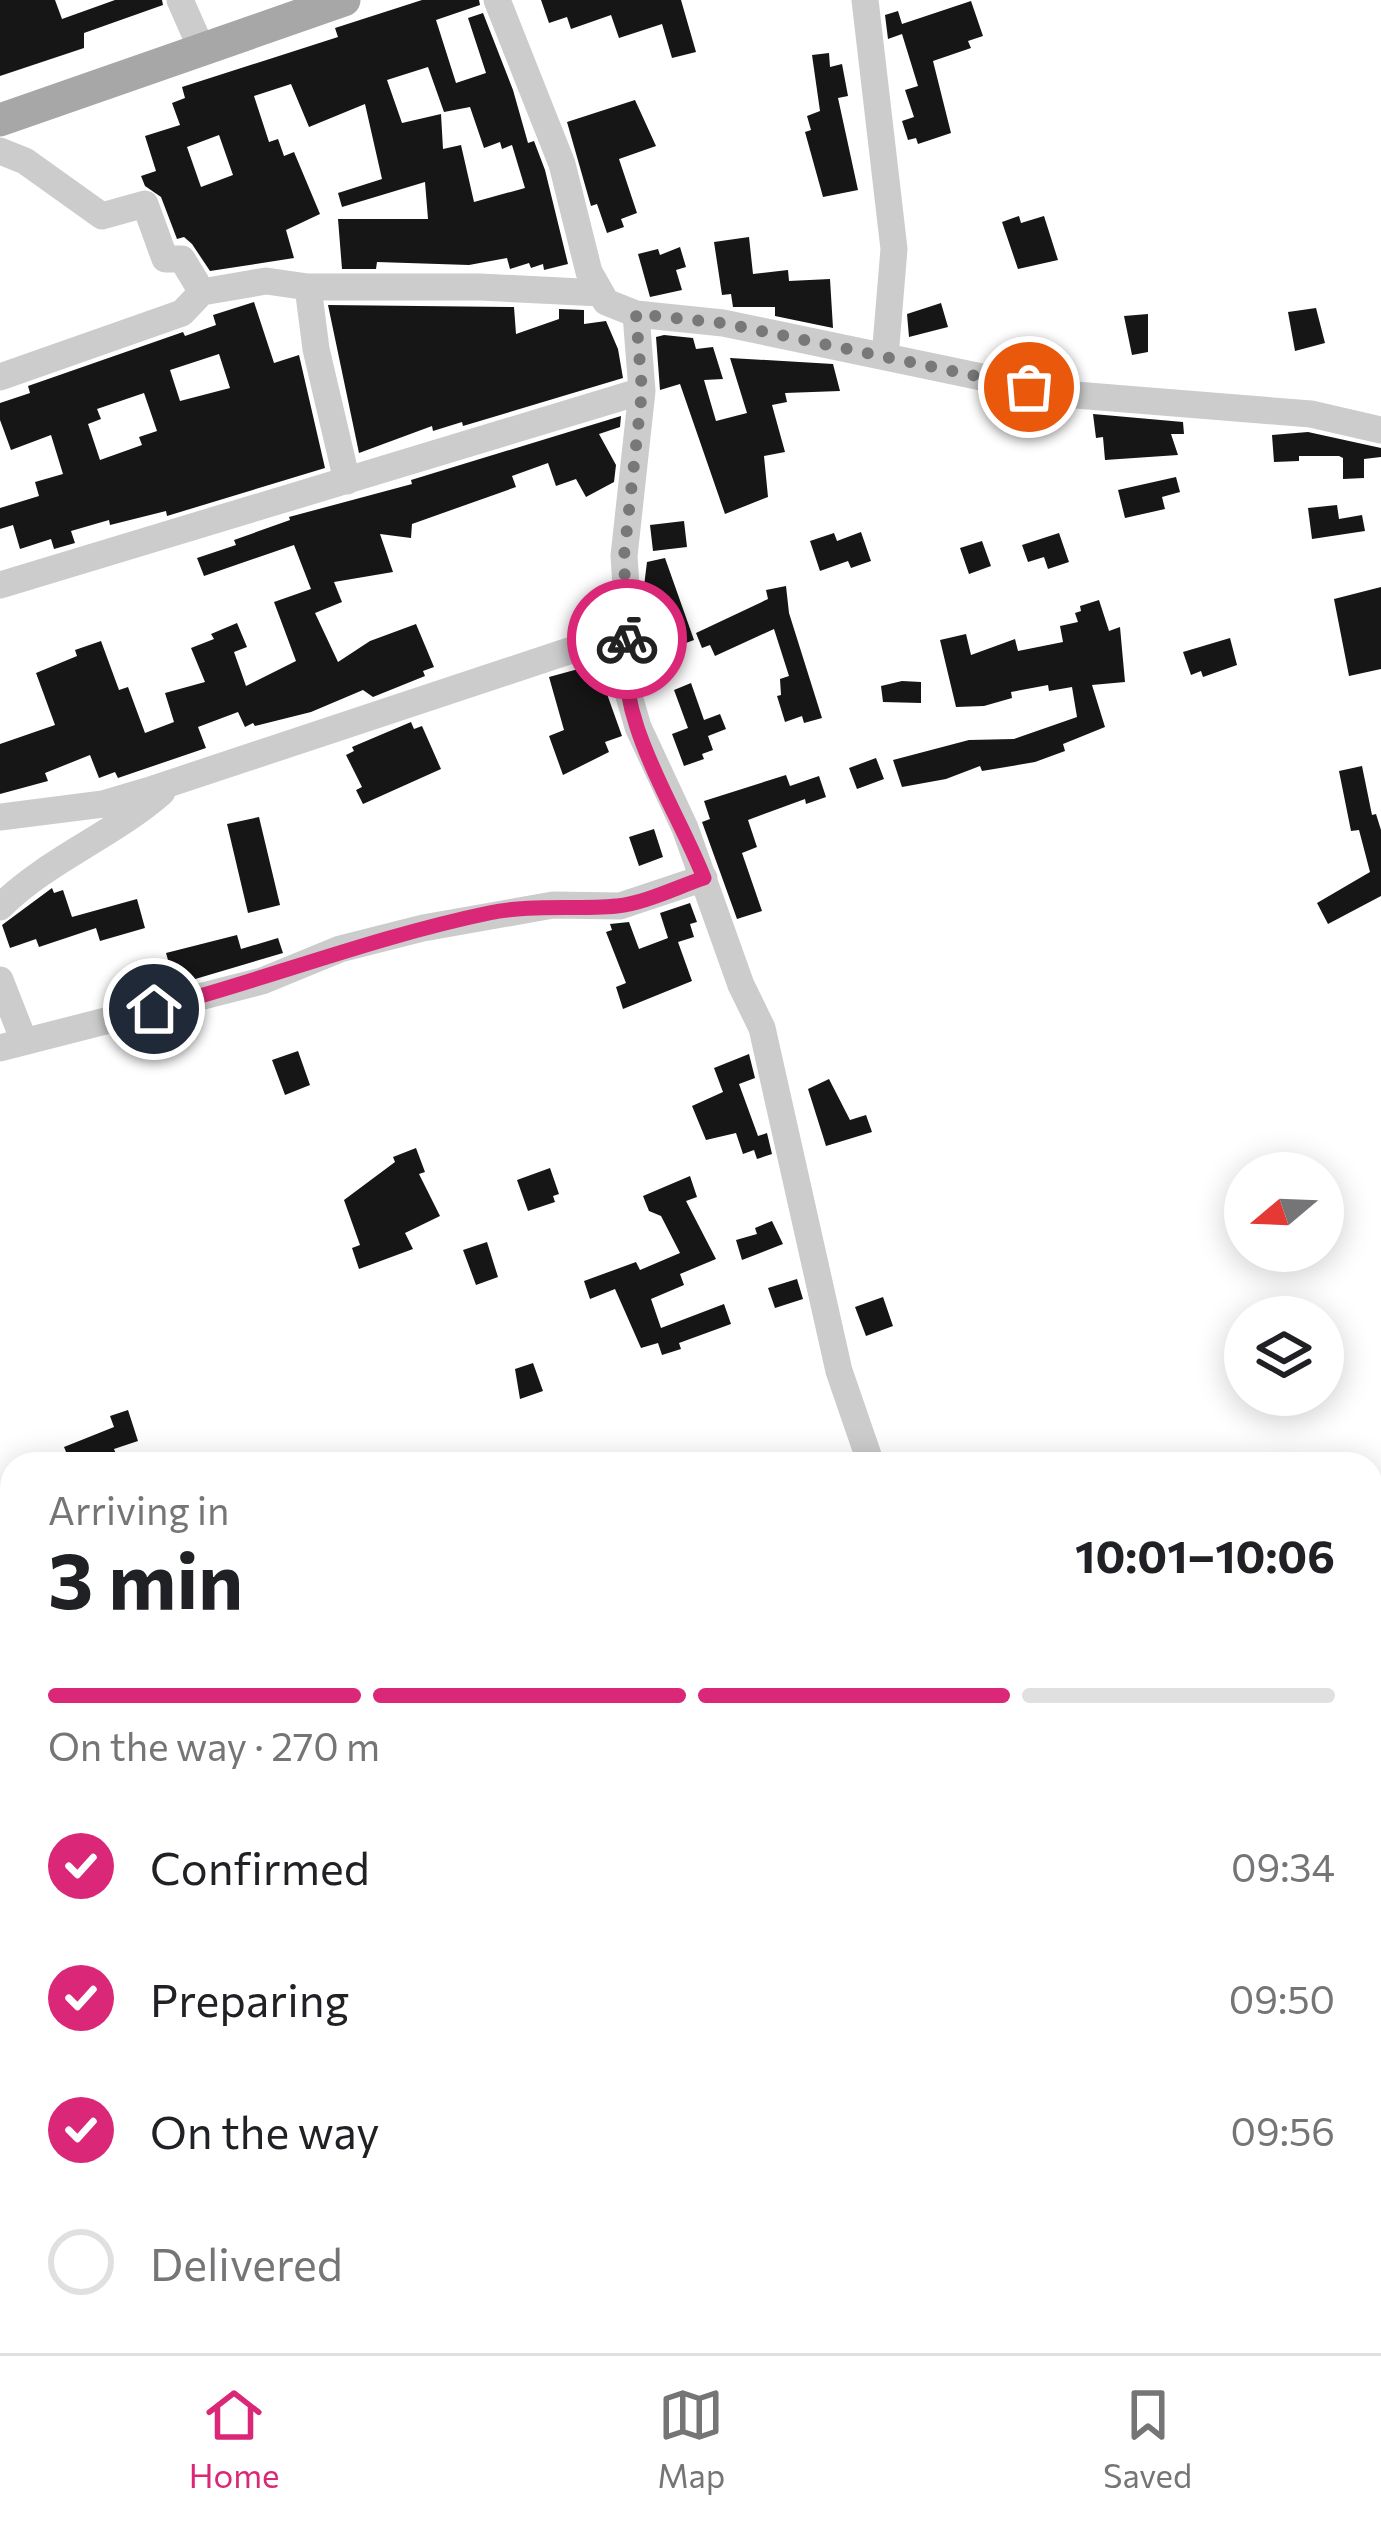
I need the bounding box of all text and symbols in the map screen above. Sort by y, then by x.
pin [978,336,1080,438]
icon: bag [996,354,1062,420]
courier [567,579,687,699]
icon: bike [594,606,660,672]
pin [103,958,205,1060]
icon: home [121,976,187,1042]
north arrow [1224,1152,1344,1272]
map controls [1224,1152,1344,1416]
button: layers [1224,1296,1344,1416]
text: Arriving in [48,1485,229,1533]
text: 10:01–10:06 [1075,1527,1335,1582]
text: 3 min [48,1530,243,1625]
text: On the way · 270 m [48,1721,380,1769]
icon: check [48,1833,114,1899]
text: Confirmed [150,1839,370,1894]
text: 09:34 [1231,1842,1335,1890]
icon: check [48,1965,114,2031]
text: Preparing [150,1971,349,2026]
text: 09:50 [1229,1974,1335,2022]
icon: check [48,2097,114,2163]
text: On the way [150,2103,380,2158]
text: 09:56 [1231,2106,1335,2154]
text: Delivered [150,2235,343,2290]
tab: Home [189,2382,280,2495]
tab: Map [657,2382,725,2495]
tab: Saved [1103,2382,1192,2495]

